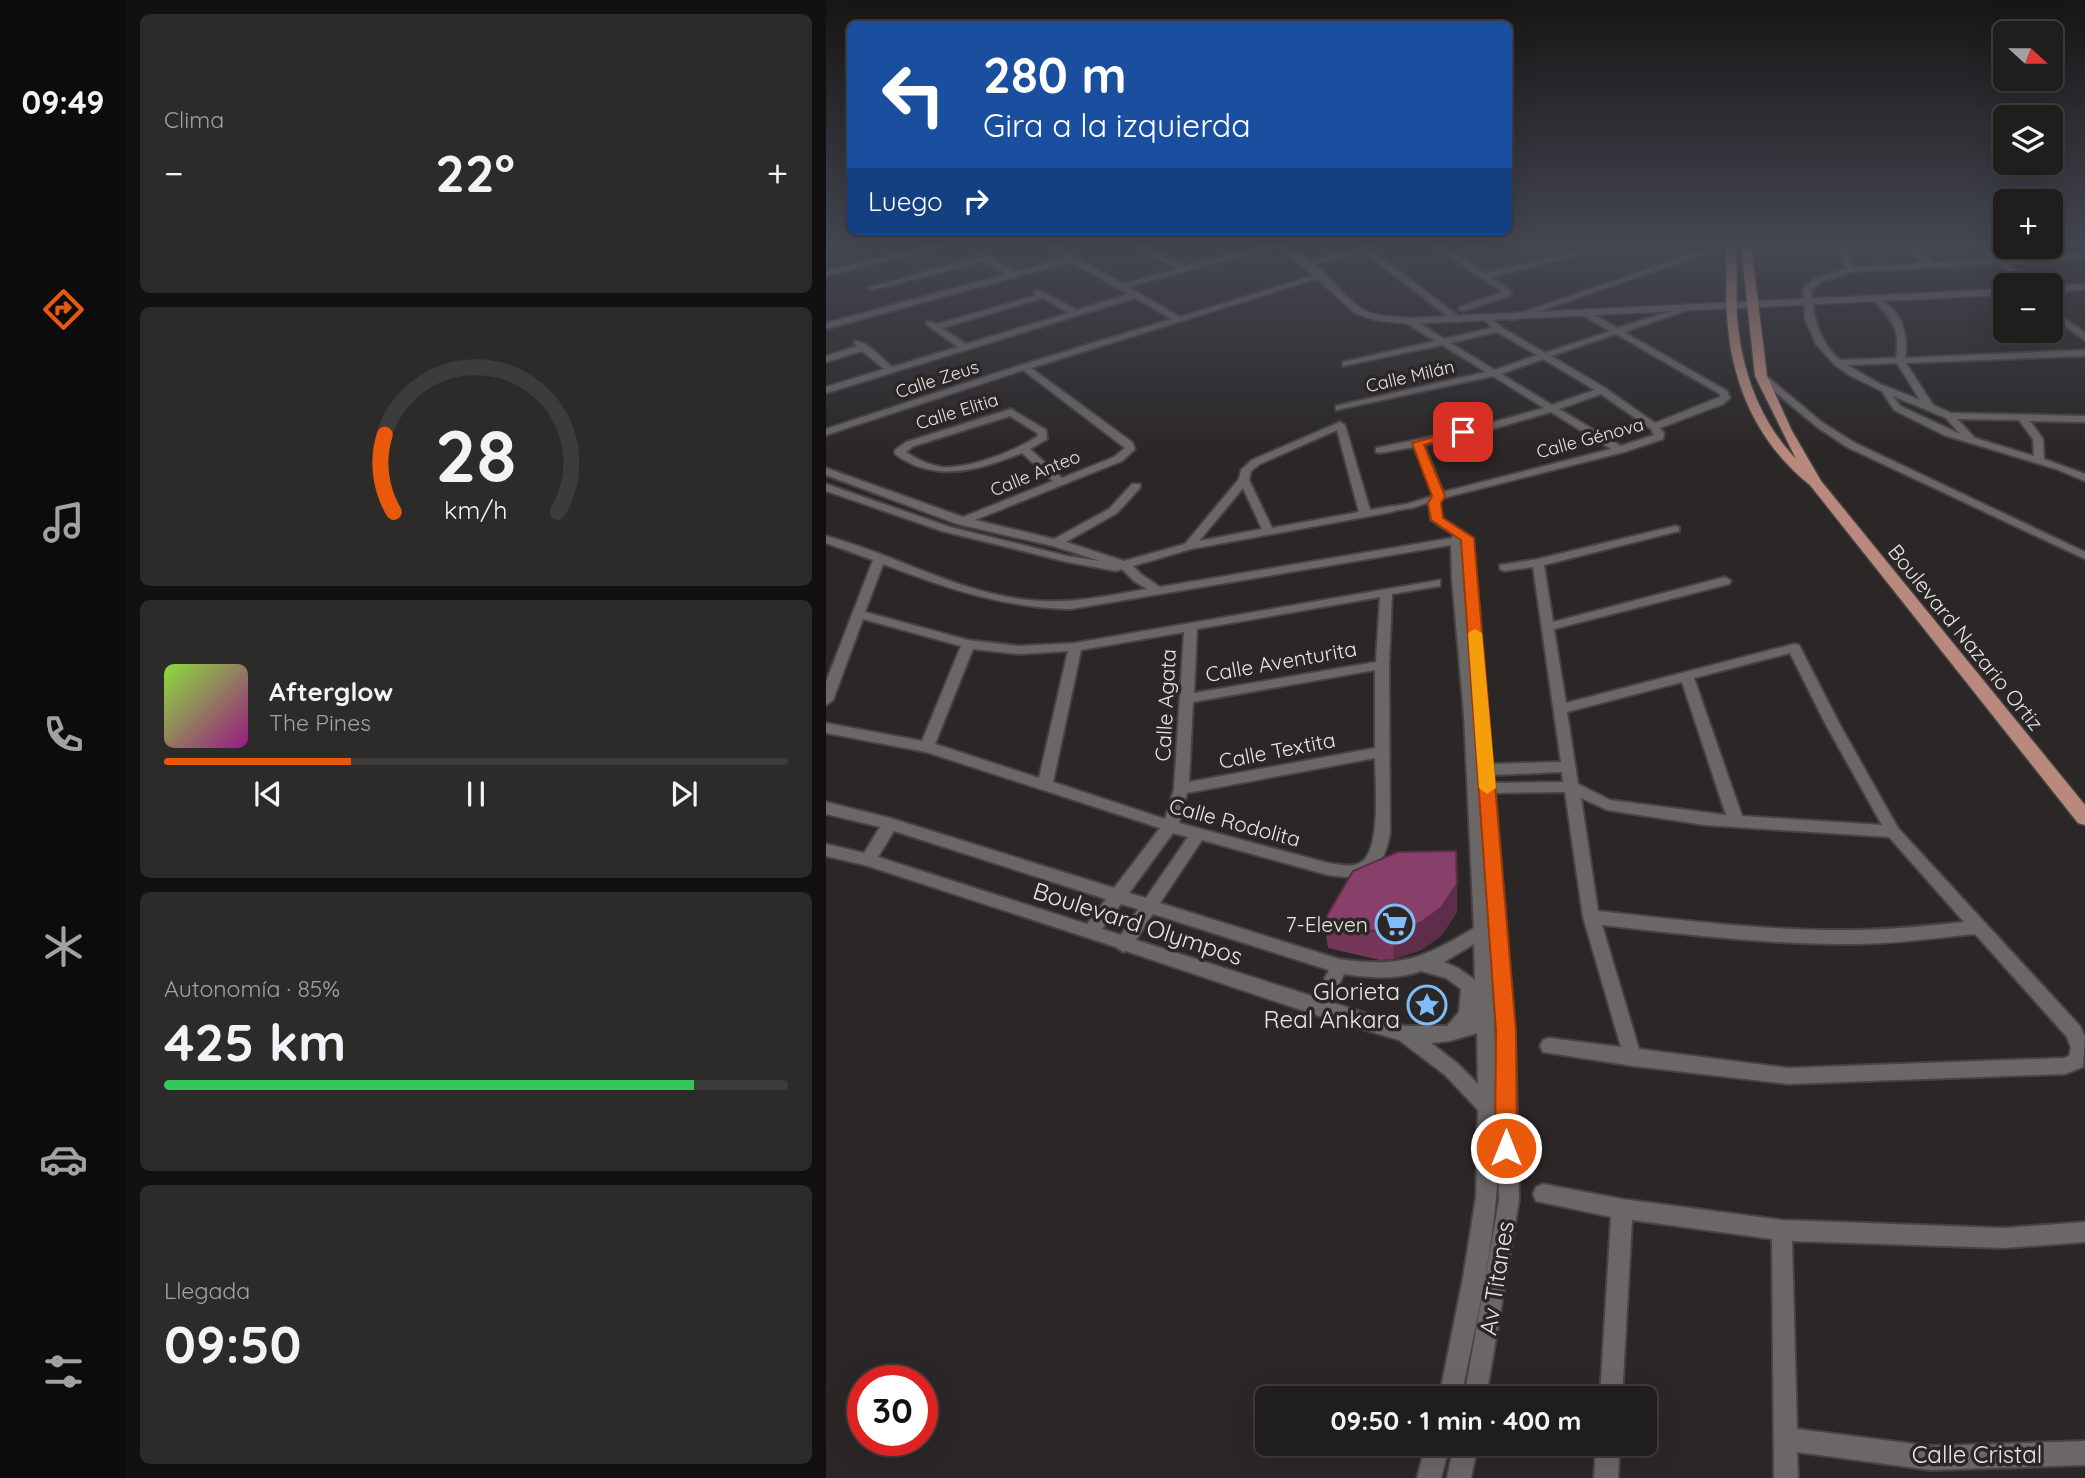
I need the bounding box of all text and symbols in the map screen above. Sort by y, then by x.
north arrow [1993,21,2063,91]
map controls [1993,21,2063,343]
text: 280 m [983,44,1127,105]
icon: left [868,49,959,140]
text: 09:49 [22,82,104,122]
text: Clima [164,105,224,134]
text: Gira a la izquierda [983,105,1251,145]
button: layers [1993,105,2063,175]
text: 22° [435,140,515,205]
text: − [164,149,184,197]
text: + [767,149,788,197]
icon: right [957,182,995,220]
text: Luego [868,185,943,218]
button: + [1993,189,2063,259]
button: − [1993,273,2063,343]
icon: directions [39,285,88,334]
street label: Calle Zeus [892,355,982,403]
street label: Calle Milán [1364,355,1456,397]
street label: Calle Elitia [913,388,1001,434]
pin [1433,402,1493,462]
text: 28 [435,410,517,501]
icon: arrive [1444,413,1482,451]
street label: Calle Génova [1534,413,1646,463]
street label: Calle Anteo [987,445,1083,501]
text: km/h [444,494,508,525]
icon: music [39,498,88,547]
street label: Boulevard Nazario Ortiz [1883,539,2049,735]
street label: Calle Aventurita [1203,635,1359,687]
street label: Calle Agata [1149,648,1181,762]
text: Afterglow [269,675,393,708]
text: The Pines [269,708,371,737]
icon: phone [39,710,88,759]
street label: Calle Textita [1217,726,1337,774]
icon: previous [249,775,287,813]
icon: pause [457,775,495,813]
icon: next [665,775,703,813]
street label: Calle Rodolita [1167,792,1303,852]
street label: Boulevard Olympos [1029,875,1247,971]
supermarket icon: 7-Eleven [1374,903,1416,945]
place label: 7-Eleven [1286,911,1368,937]
icon: climate [39,922,88,971]
text: Autonomía · 85% [164,974,340,1003]
place label: Glorieta Real Ankara [1264,976,1400,1034]
place icon: Glorieta Real Ankara [1406,984,1448,1026]
text: 425 km [164,1009,346,1074]
position arrow [1469,1111,1543,1185]
icon: car [39,1135,88,1184]
street label: Av Titanes [1472,1219,1520,1337]
text: Llegada [164,1276,250,1305]
text: 09:50 [164,1311,302,1376]
icon: filters [39,1347,88,1396]
speed limit sign: 30 [847,1365,938,1456]
text: 09:50 · 1 min · 400 m [1331,1404,1581,1437]
street label: Calle Cristal [1912,1439,2042,1469]

